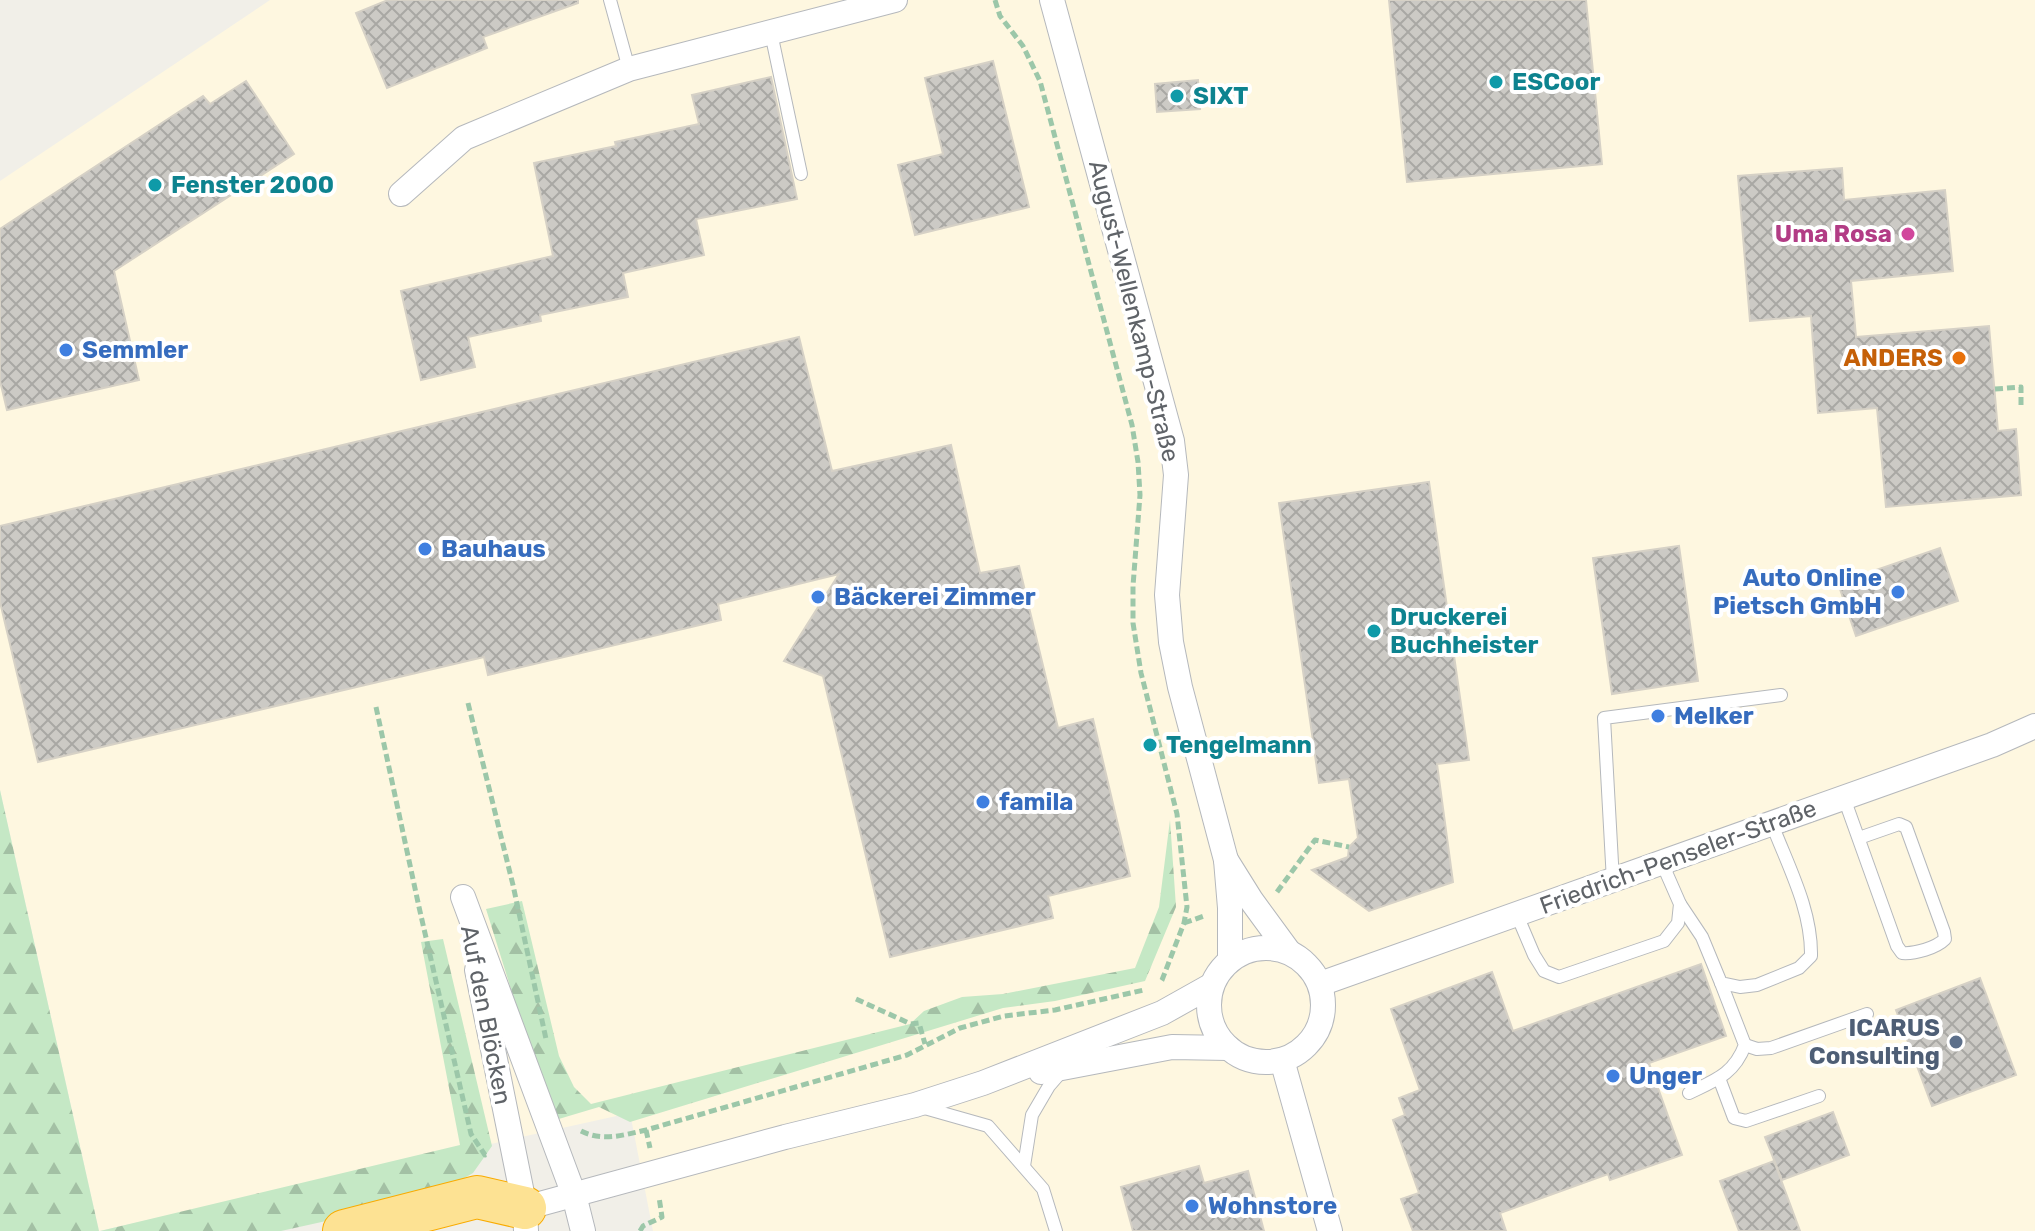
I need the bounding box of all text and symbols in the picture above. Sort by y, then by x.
place label: ESCoor [1512,68,1600,96]
marker: ESCoor [1487,73,1505,91]
place label: SIXT [1193,82,1248,110]
marker: SIXT [1168,87,1186,105]
street label: August-Wellenkamp-Straße [1083,157,1185,465]
place label: Fenster 2000 [171,171,334,199]
marker: Fenster 2000 [146,176,164,194]
place label: Uma Rosa [1775,220,1892,248]
marker: Uma Rosa [1899,225,1917,243]
place label: Semmler [82,336,188,364]
marker: Semmler [57,341,75,359]
place label: ANDERS [1844,344,1943,372]
marker: ANDERS [1950,349,1968,367]
place label: Bauhaus [441,535,546,563]
marker: Bauhaus [416,540,434,558]
place label: Auto Online Pietsch GmbH [1713,564,1882,620]
place label: Bäckerei Zimmer [834,583,1036,611]
marker: Auto Online Pietsch GmbH [1889,583,1907,601]
marker: Bäckerei Zimmer [809,588,827,606]
place label: Druckerei Buchheister [1390,603,1538,659]
marker: Druckerei Buchheister [1365,622,1383,640]
place label: Melker [1674,702,1754,730]
marker: Melker [1649,707,1667,725]
place label: Tengelmann [1166,731,1312,759]
marker: Tengelmann [1141,736,1159,754]
place label: famila [999,788,1073,816]
marker: famila [974,793,992,811]
street label: Friedrich-Penseler-Straße [1536,794,1820,920]
street label: Auf den Blöcken [455,923,517,1107]
place label: ICARUS Consulting [1809,1014,1940,1070]
marker: ICARUS Consulting [1947,1033,1965,1051]
place label: Unger [1629,1062,1702,1090]
marker: Unger [1604,1067,1622,1085]
place label: Wohnstore [1208,1192,1337,1220]
marker: Wohnstore [1183,1197,1201,1215]

